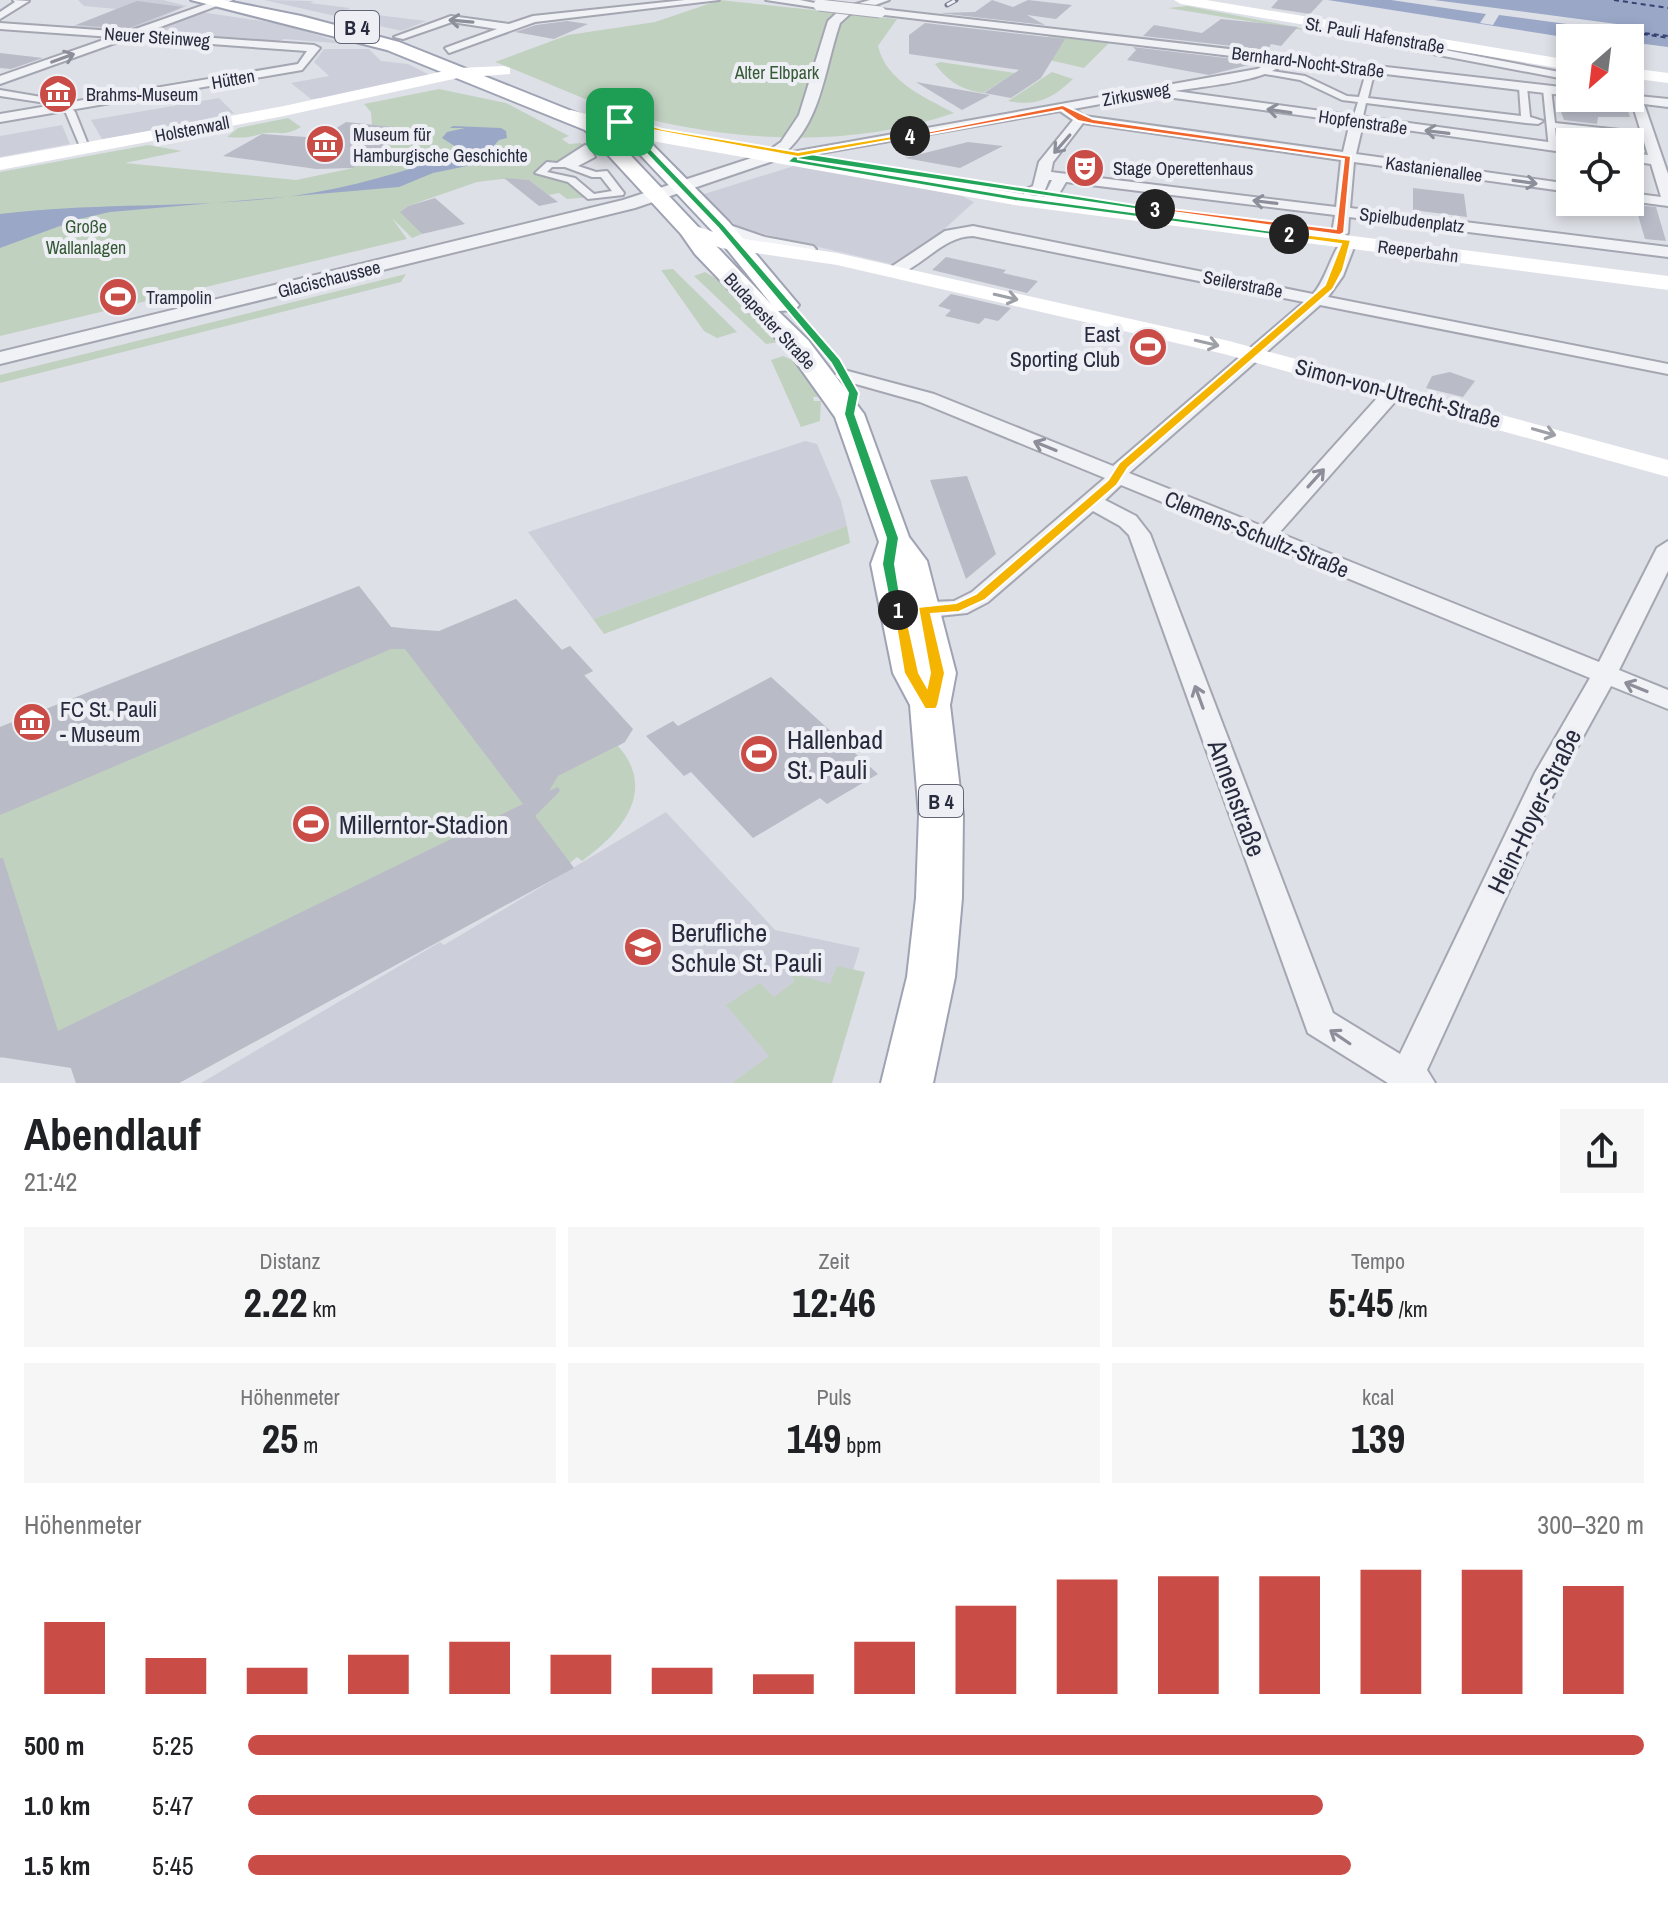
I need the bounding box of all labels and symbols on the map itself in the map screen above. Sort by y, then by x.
street label: St. Pauli Hafenstraße [1303,10,1447,60]
road number: B 4 [335,11,379,43]
one-way arrow [448,13,475,28]
street label: Neuer Steinweg [103,21,211,53]
north arrow [1556,24,1644,112]
street label: Bernhard-Nocht-Straße [1230,40,1386,84]
one-way arrow [50,49,75,64]
park label: Alter Elbpark [734,60,820,85]
street label: Hütten [209,63,257,95]
museum icon: Brahms-Museum [37,73,79,115]
street label: Zirkusweg [1100,76,1172,112]
place label: Brahms-Museum [86,82,198,107]
pin [586,88,654,156]
one-way arrow [1267,103,1293,118]
street label: Hopfenstraße [1317,103,1409,141]
street label: Holstenwall [153,110,231,148]
pin: 4 [890,116,930,156]
place label: Museum für Hamburgische Geschichte [353,122,528,168]
museum icon: Museum für Hamburgische Geschichte [304,123,346,165]
one-way arrow [1424,124,1451,139]
one-way arrow [1053,133,1071,153]
theatre icon: Stage Operettenhaus [1064,147,1106,189]
street label: Kastanienallee [1384,150,1484,188]
place label: Stage Operettenhaus [1113,156,1253,181]
one-way arrow [1512,175,1537,190]
pin: 3 [1135,189,1175,229]
one-way arrow [1253,194,1278,209]
street label: Spielbudenplatz [1358,201,1466,239]
park label: Große Wallanlagen [46,214,126,260]
pin: 2 [1269,214,1309,254]
street label: Reeperbahn [1376,234,1460,268]
street label: Glacischaussee [275,254,383,304]
street label: Seilerstraße [1201,264,1285,304]
street label: Budapester Straße [719,267,821,375]
sports icon: Trampolin [97,276,139,318]
place label: Trampolin [146,285,212,310]
one-way arrow [992,290,1018,305]
place label: East Sporting Club [1010,319,1120,374]
sports icon: East Sporting Club [1127,326,1169,368]
one-way arrow [1193,336,1219,351]
street label: Simon-von-Utrecht-Straße [1292,351,1504,435]
one-way arrow [1530,425,1556,440]
one-way arrow [1033,437,1058,452]
one-way arrow [1307,469,1325,489]
street label: Clemens-Schultz-Straße [1160,483,1354,585]
pin: 1 [878,590,918,630]
one-way arrow [1624,679,1649,693]
one-way arrow [1191,685,1205,709]
place label: FC St. Pauli - Museum [60,694,157,749]
museum icon: FC St. Pauli - Museum [11,701,53,743]
place label: Hallenbad St. Pauli [787,722,883,787]
street label: Hein-Hoyer-Straße [1479,722,1589,900]
sports icon: Hallenbad St. Pauli [738,733,780,775]
street label: Annenstraße [1199,734,1274,861]
road number: B 4 [919,785,963,817]
sports icon: Millerntor-Stadion [290,803,332,845]
place label: Millerntor-Stadion [339,807,508,842]
place label: Berufliche Schule St. Pauli [671,915,823,980]
school or university icon: Berufliche Schule St. Pauli [622,926,664,968]
one-way arrow [1329,1029,1351,1045]

